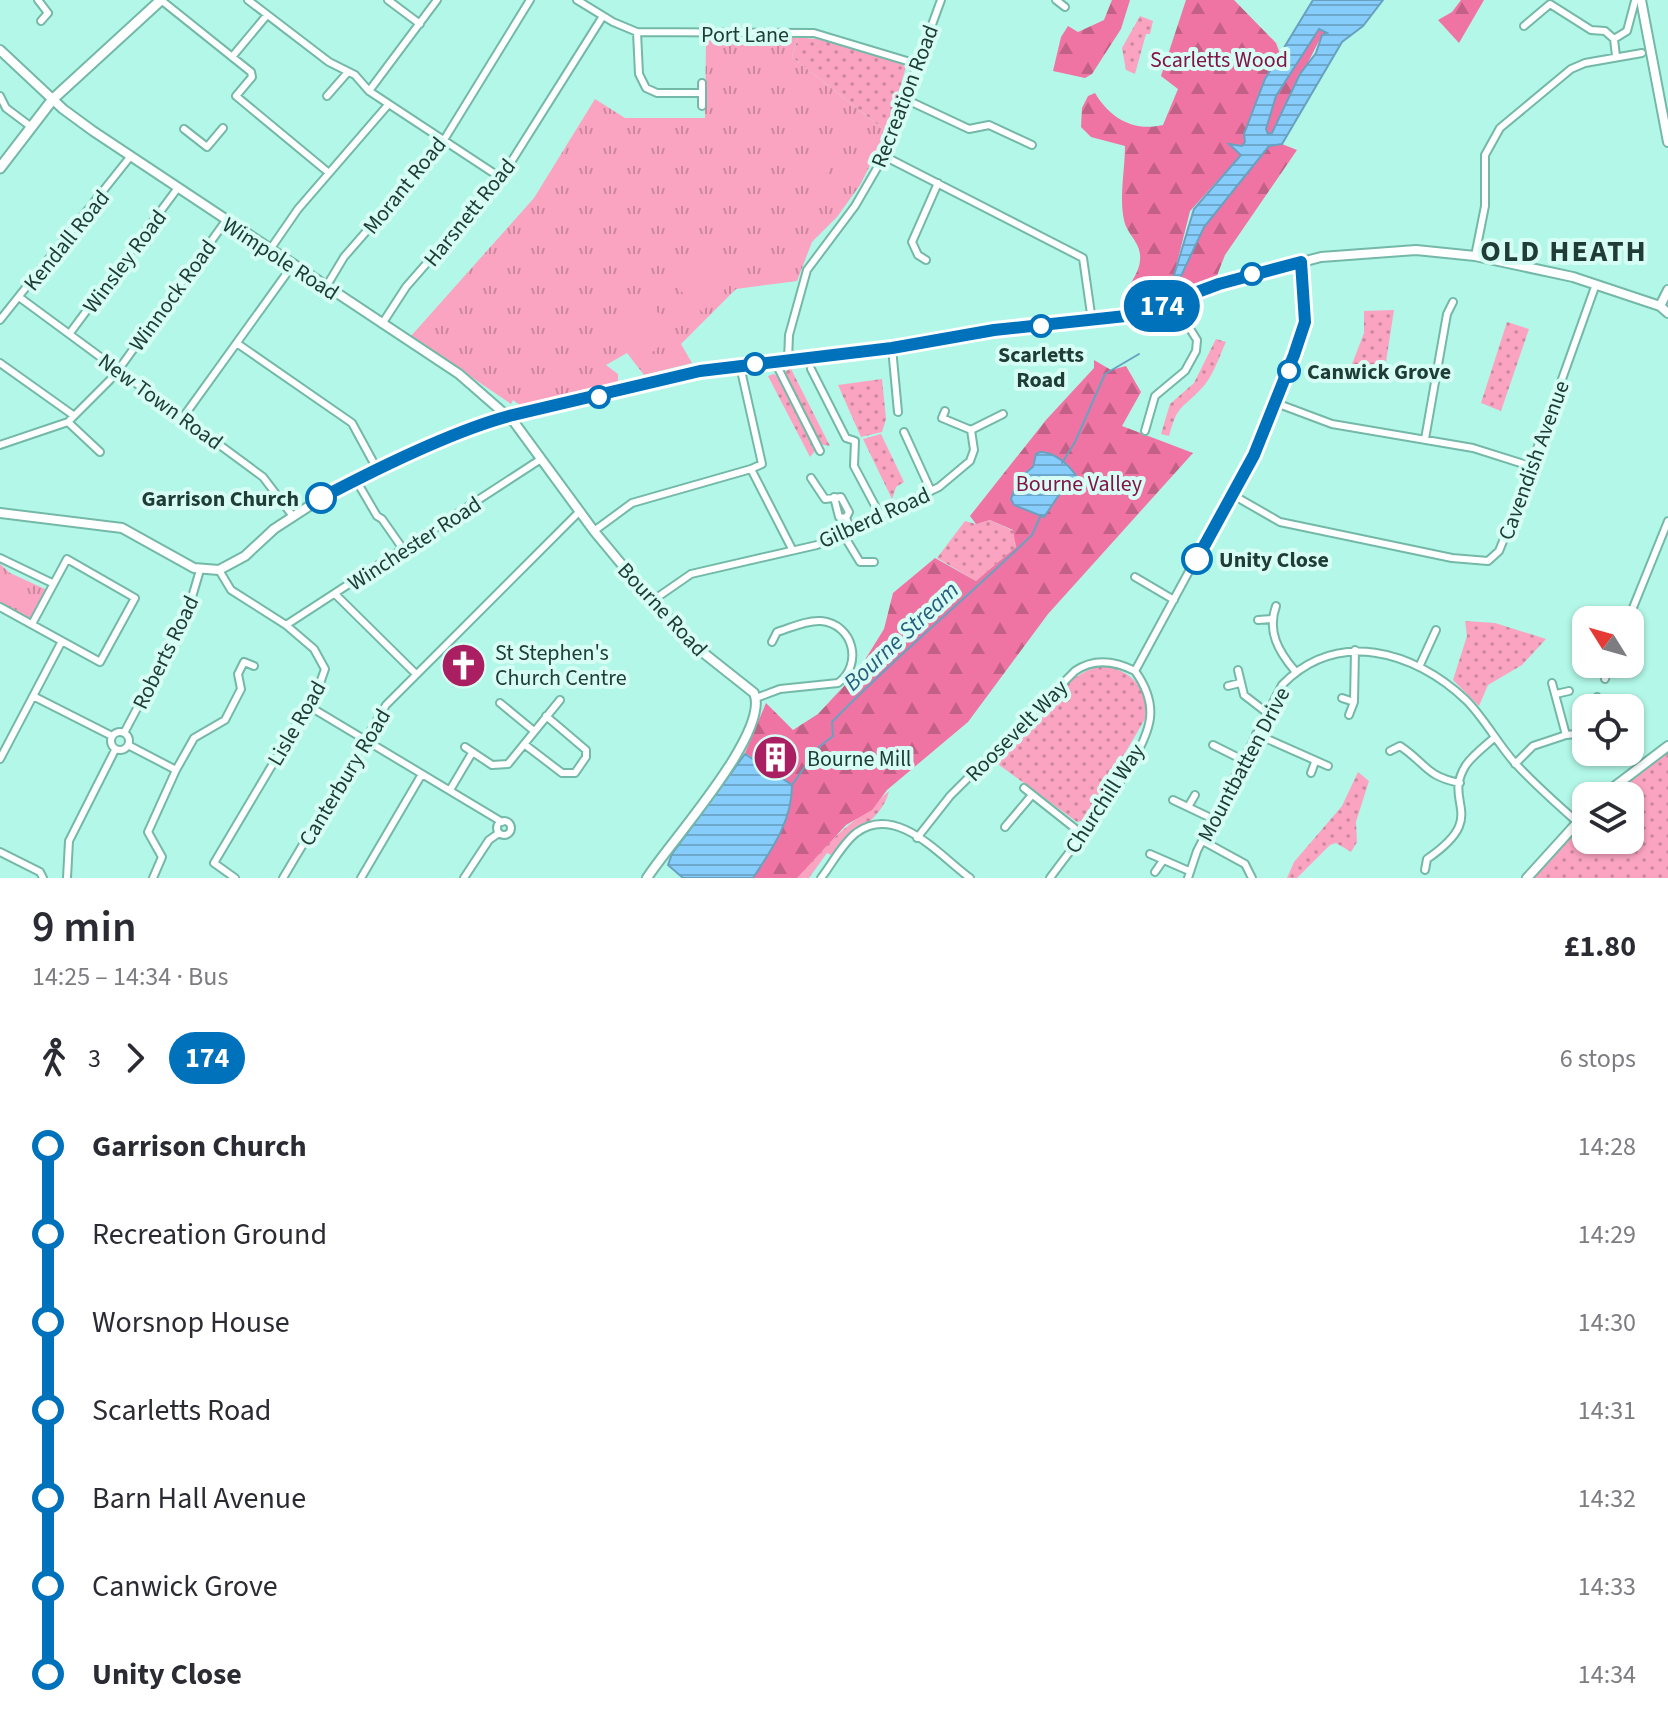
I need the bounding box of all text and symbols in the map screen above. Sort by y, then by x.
street label: Port Lane [701,19,789,51]
street label: Recreation Road [863,20,947,172]
park label: Scarletts Wood [1150,44,1288,76]
street label: Morant Road [355,130,454,241]
street label: Harsnett Road [416,152,523,274]
street label: Kendall Road [16,183,117,298]
street label: Winsley Road [75,203,174,320]
street label: Wimpole Road [216,209,345,309]
district label: OLD HEATH [1480,230,1648,273]
street label: Winnock Road [121,233,224,358]
unlabelled marker [1241,263,1263,285]
line badge: 174 [1116,280,1208,332]
text: 174 [1140,286,1184,326]
marker: Scarletts Road [1030,315,1052,337]
place label: Scarletts Road [998,339,1084,396]
street label: New Town Road [91,346,229,458]
unlabelled marker [744,353,766,375]
place label: Canwick Grove [1307,356,1451,388]
marker: Canwick Grove [1278,360,1300,382]
street label: Cavendish Avenue [1490,376,1578,545]
unlabelled marker [588,386,610,408]
park label: Bourne Valley [1016,468,1143,500]
street label: Gilberd Road [814,479,935,557]
place label: Garrison Church [142,483,299,515]
marker: Garrison Church [306,483,336,513]
street label: Winchester Road [341,489,488,599]
marker: Unity Close [1182,544,1212,574]
place label: Unity Close [1219,544,1329,576]
street label: Bourne Road [610,555,715,664]
water label: Bourne Stream [836,573,967,699]
street label: Roberts Road [125,590,207,715]
north arrow [1572,606,1644,678]
map controls [1572,606,1644,854]
place label: St Stephen's Church Centre [495,637,627,694]
church icon: St Stephen's Church Centre [440,641,488,689]
street label: Roosevelt Way [958,672,1076,789]
street label: Lisle Road [260,675,334,772]
street label: Mountbatten Drive [1190,681,1298,848]
button: locate [1572,694,1644,766]
street label: Canterbury Road [291,703,399,852]
building icon: Bourne Mill [752,734,800,782]
street label: Churchill Way [1057,737,1153,860]
place label: Bourne Mill [807,743,911,775]
button: layers [1572,782,1644,854]
text: 9 min [32,896,137,959]
text: £1.80 [1564,925,1636,968]
text: 14:25 – 14:34 · Bus [32,958,228,995]
icon: walk [32,1036,76,1080]
icon: forward [113,1036,157,1080]
text: 174 [185,1038,229,1078]
text: 3 [88,1040,101,1077]
text: 6 stops [1560,1040,1636,1077]
text: Garrison Church [92,1125,307,1168]
text: 14:28 [1578,1128,1636,1165]
text: Recreation Ground [92,1213,327,1256]
text: 14:29 [1578,1216,1636,1253]
text: Worsnop House [92,1301,290,1344]
text: 14:30 [1578,1304,1636,1341]
text: Scarletts Road [92,1389,272,1432]
text: 14:31 [1578,1392,1636,1429]
text: Barn Hall Avenue [92,1477,306,1520]
text: 14:32 [1578,1480,1636,1517]
text: Canwick Grove [92,1565,278,1608]
text: 14:33 [1578,1568,1636,1605]
text: Unity Close [92,1653,242,1696]
text: 14:34 [1578,1656,1636,1693]

